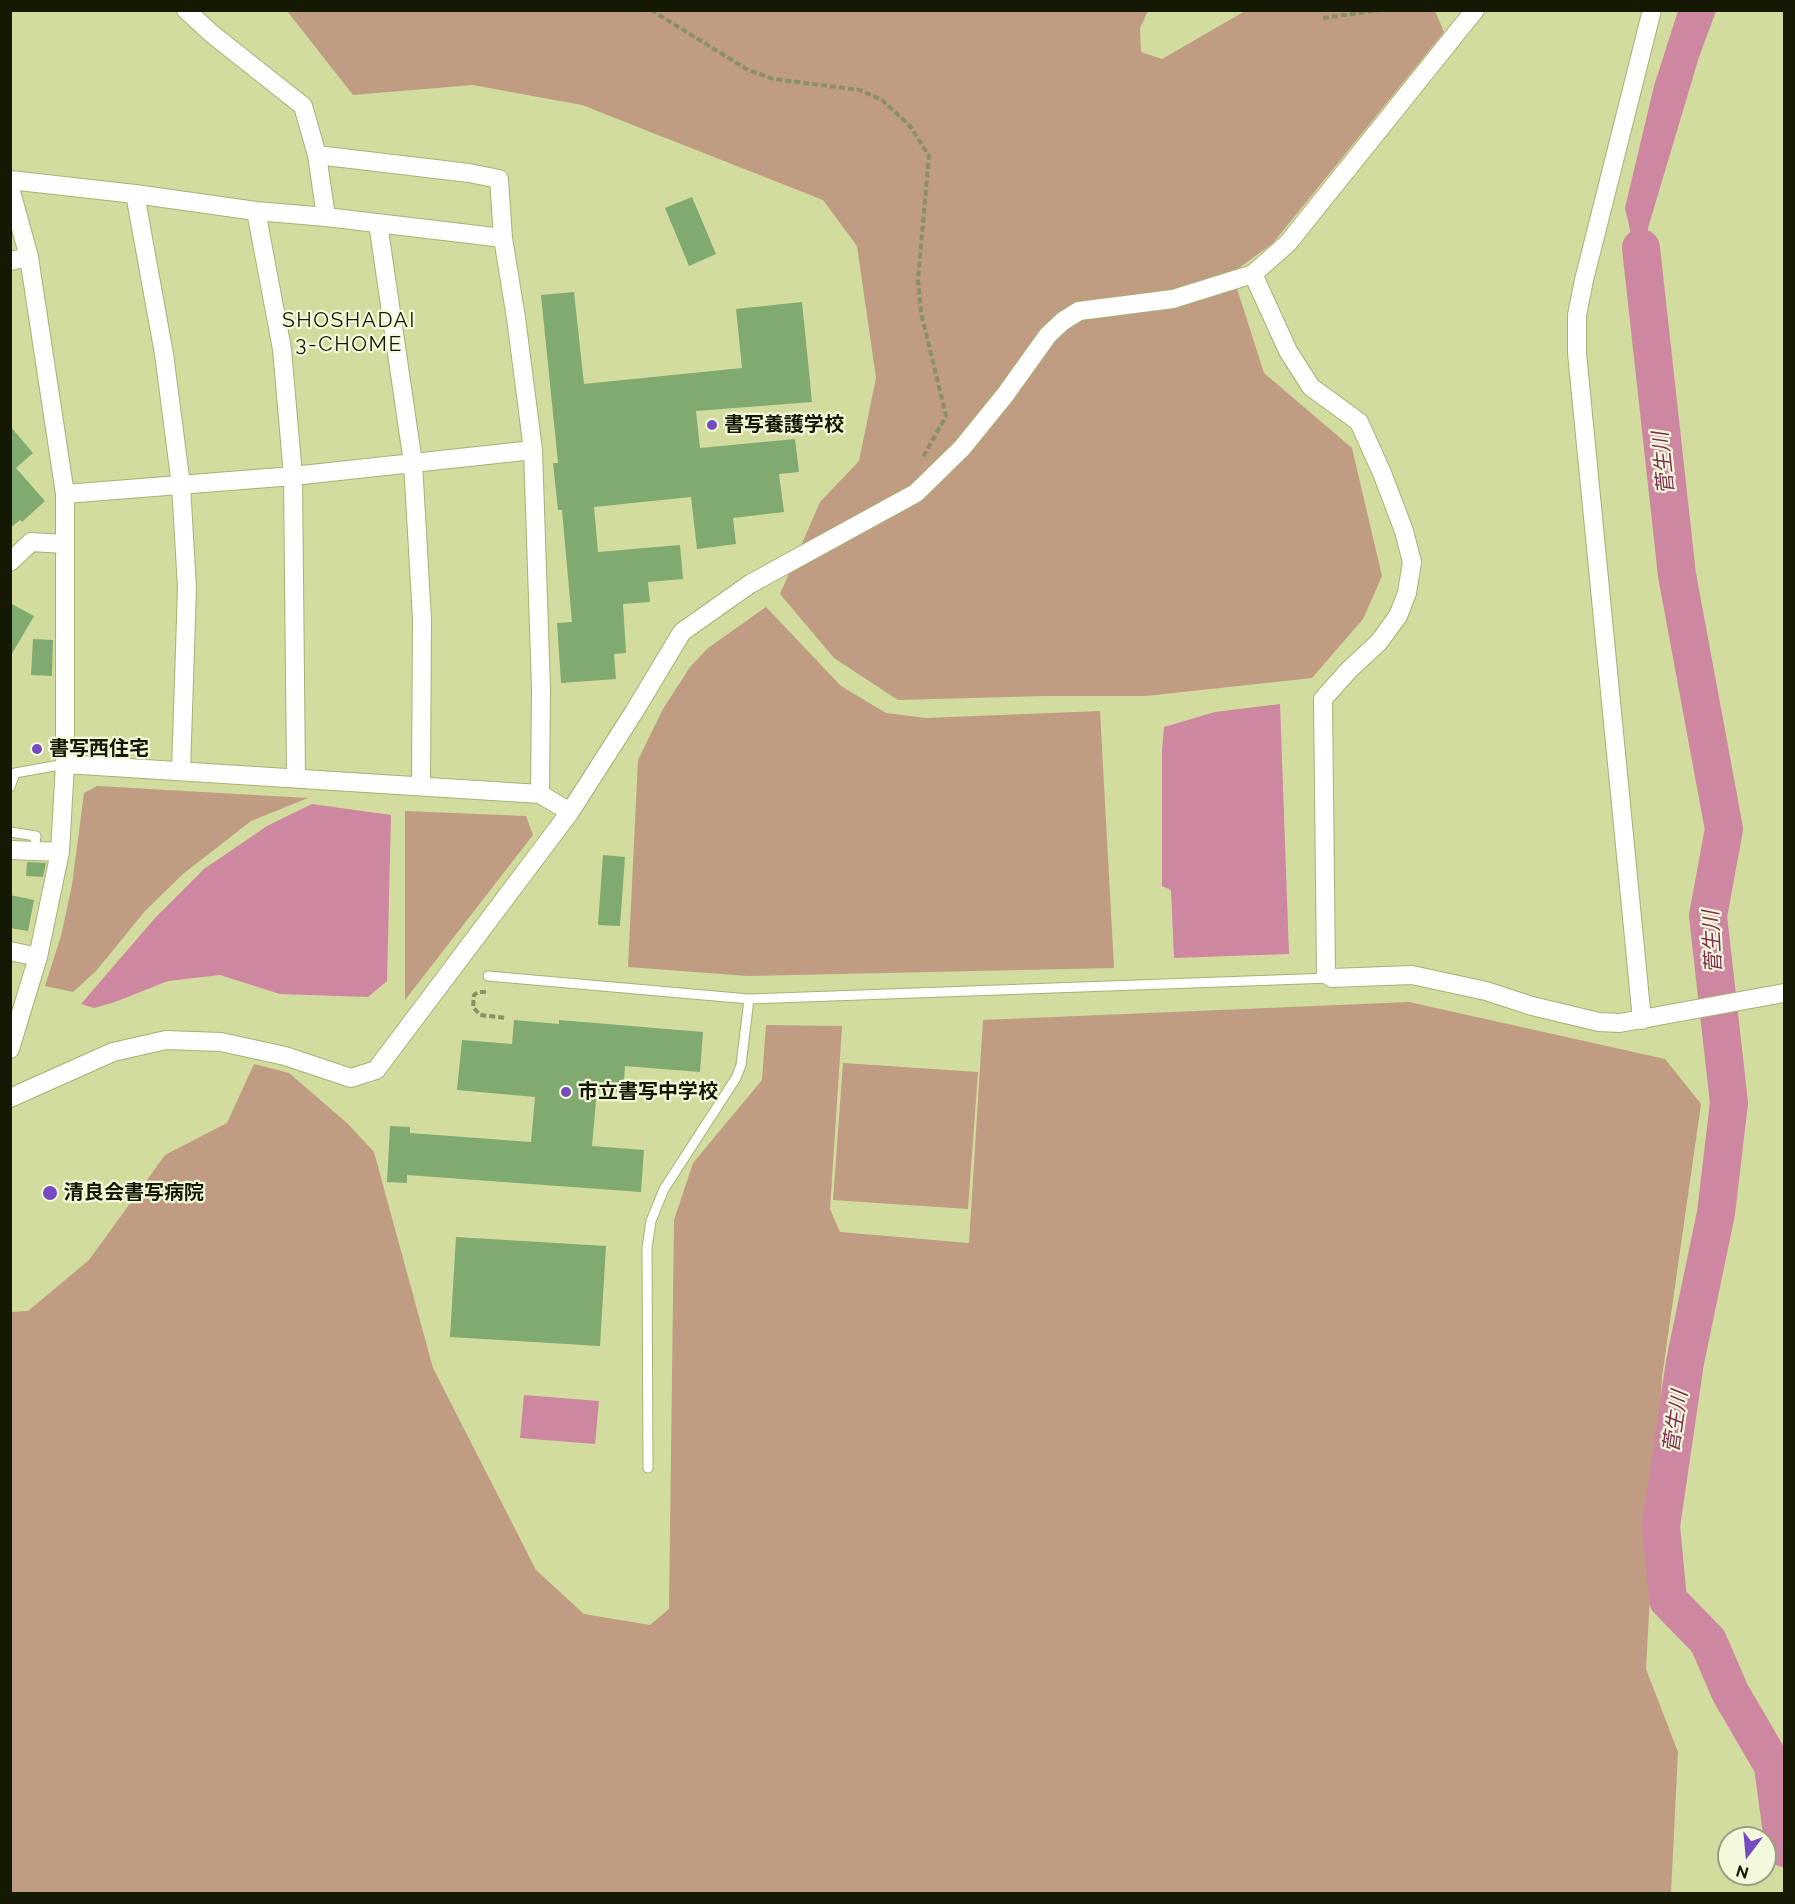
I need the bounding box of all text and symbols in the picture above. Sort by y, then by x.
district label: SHOSHADAI 3-CHOME [282,308,416,358]
place label: 書写養護学校 [724,413,844,437]
marker: 書写養護学校 [705,418,719,432]
water label: 菅生川 [1648,430,1680,496]
place label: 書写西住宅 [49,737,149,761]
marker: 書写西住宅 [30,742,44,756]
water label: 菅生川 [1699,910,1727,974]
place label: 市立書写中学校 [578,1080,718,1104]
marker: 市立書写中学校 [559,1085,573,1099]
place label: 清良会書写病院 [64,1181,204,1205]
marker: 清良会書写病院 [41,1184,59,1202]
water label: 菅生川 [1659,1389,1693,1455]
north arrow [1717,1826,1777,1886]
text: N [1734,1861,1751,1883]

